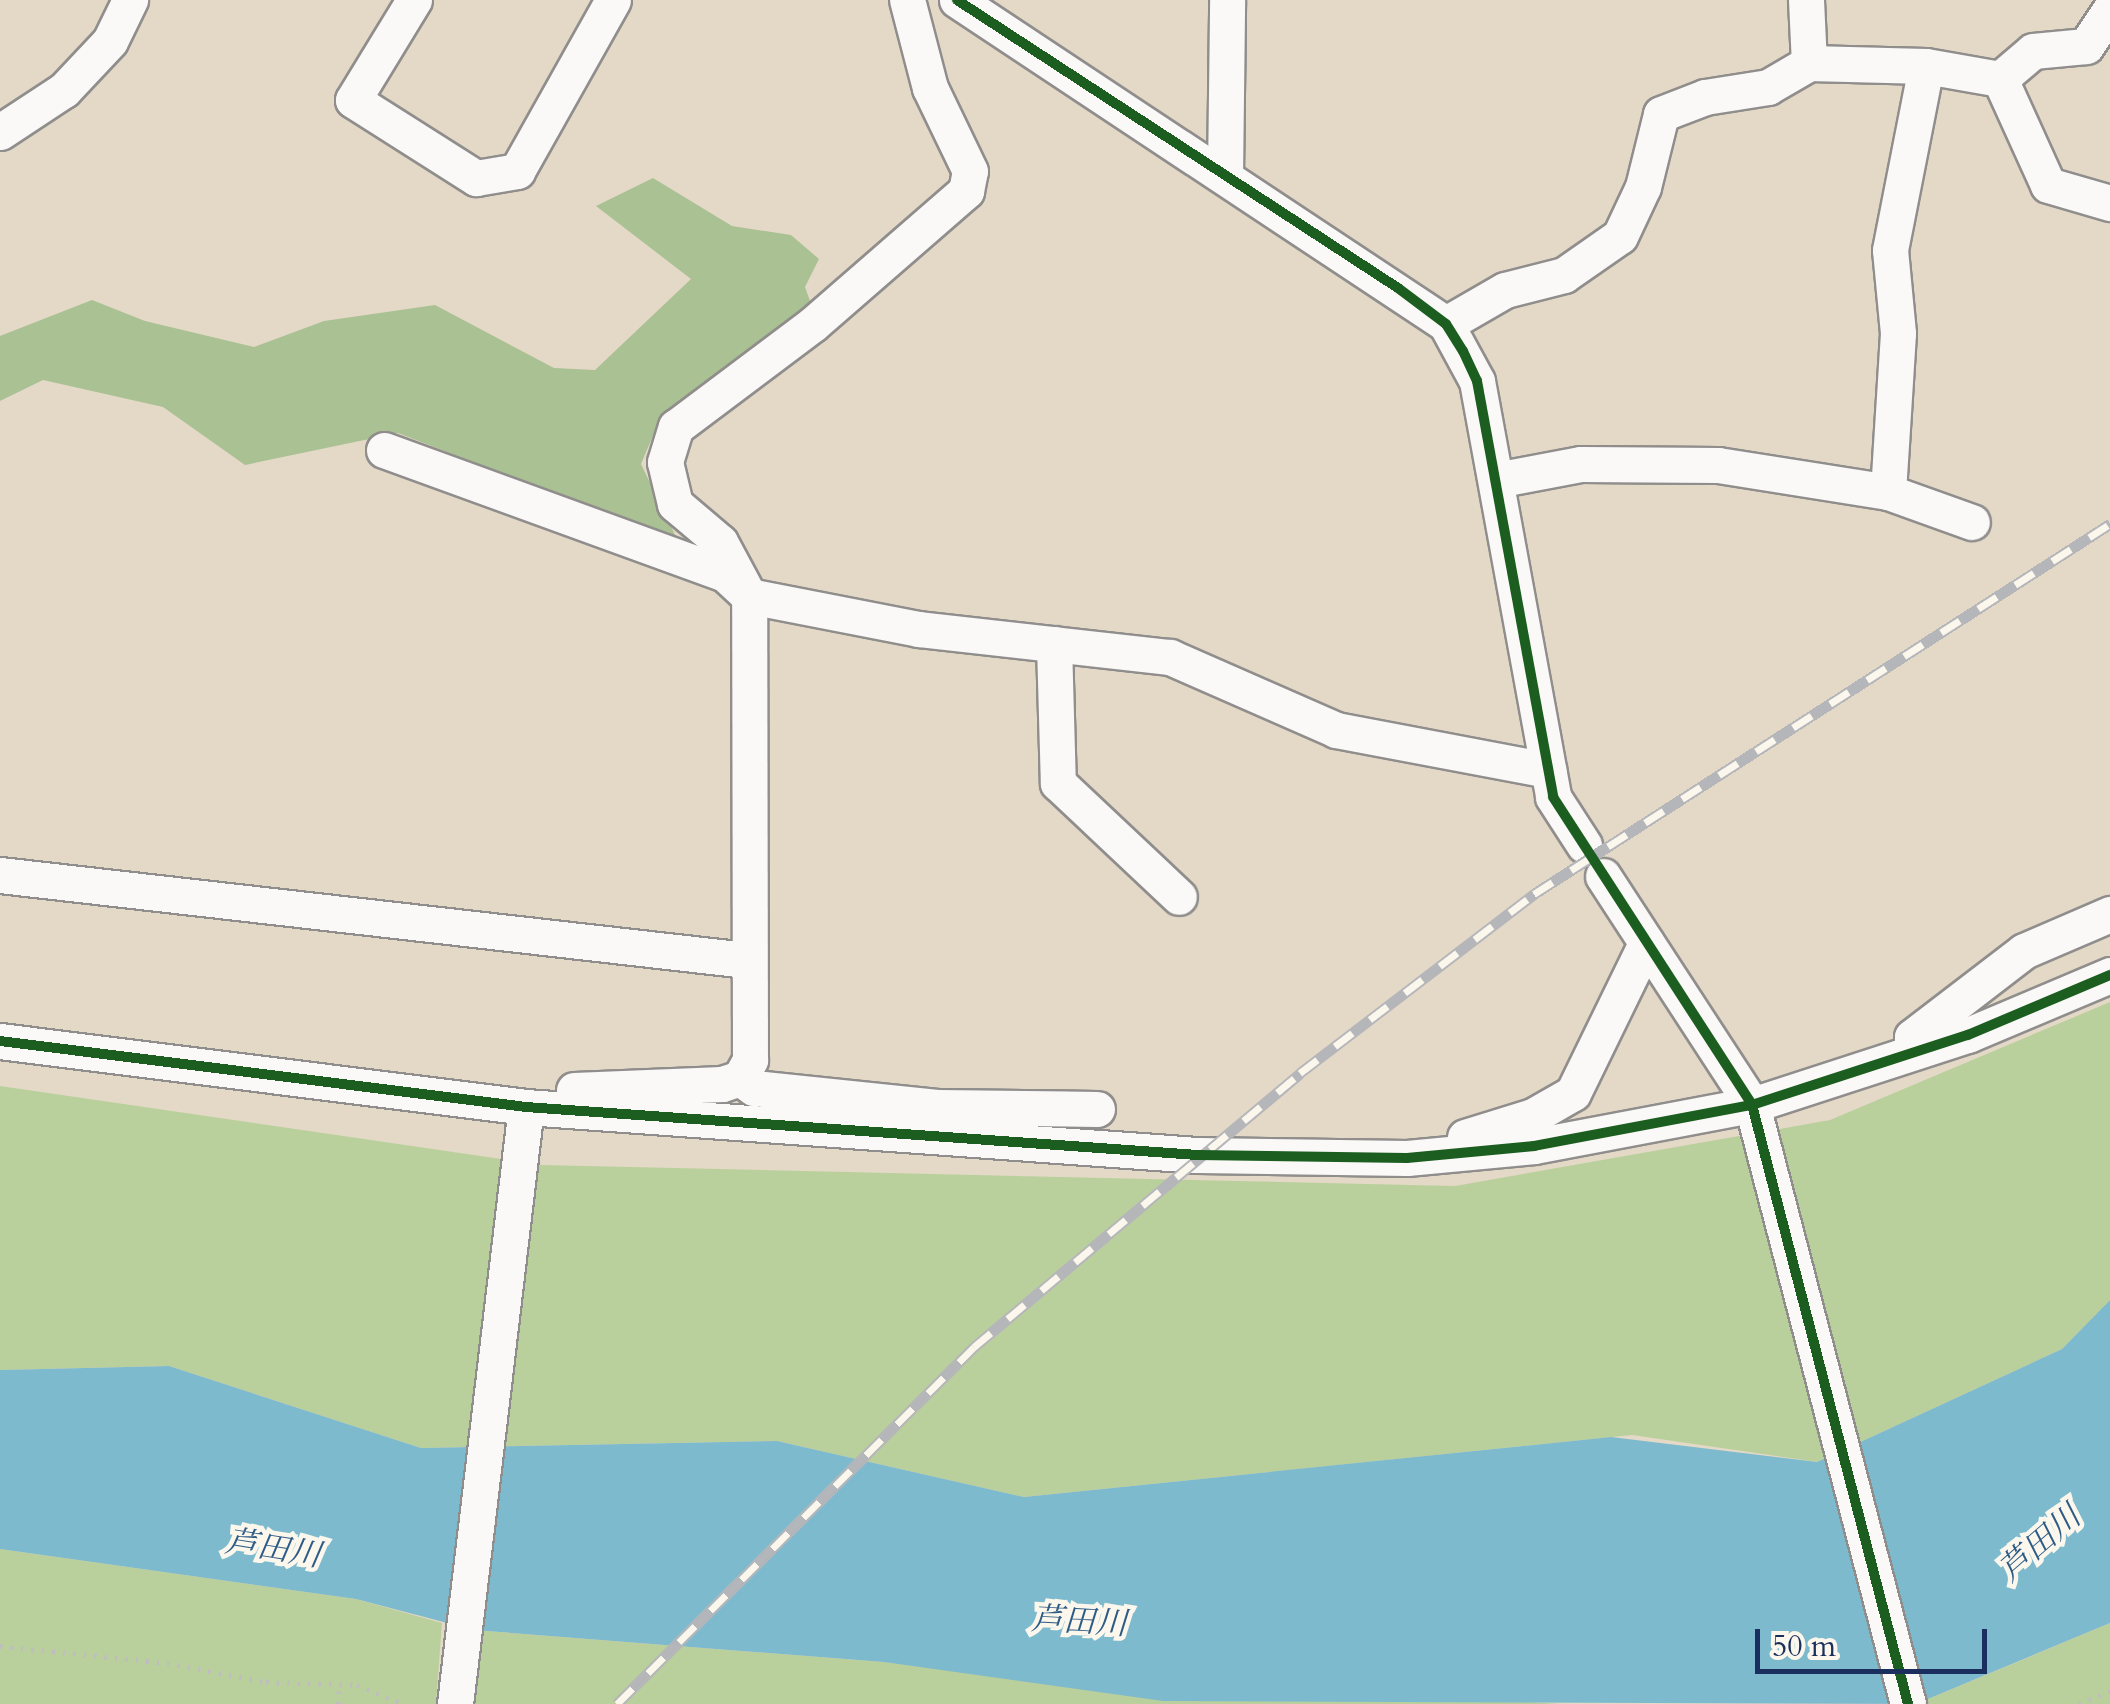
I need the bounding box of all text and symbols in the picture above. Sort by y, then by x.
water label: 芦田川 [1991,1498,2089,1590]
water label: 芦田川 [223,1523,323,1575]
water label: 芦田川 [1030,1600,1128,1644]
scale bar [1760,1609,1992,1671]
text: 50 m [1772,1626,1836,1667]

